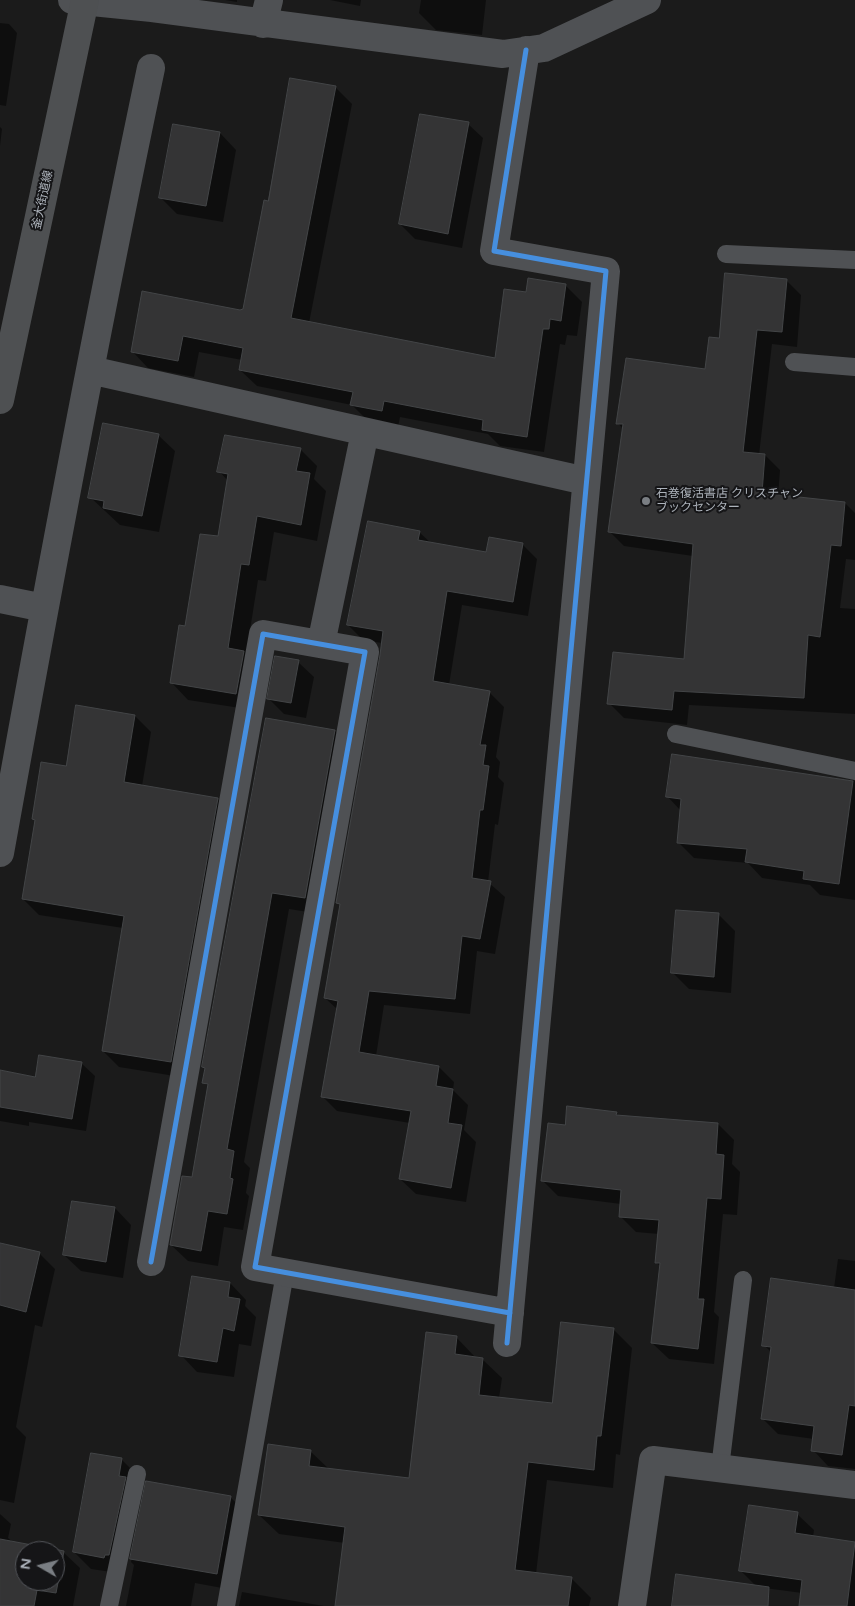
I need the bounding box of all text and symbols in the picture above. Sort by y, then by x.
street label: 釜大街道線 [30,169,56,231]
place label: 石巻復活書店 クリスチャン ブックセンター [656,487,803,515]
marker: 石巻復活書店 クリスチャン ブックセンター [640,495,652,507]
north arrow [15,1541,65,1591]
text: N [16,1557,35,1571]

